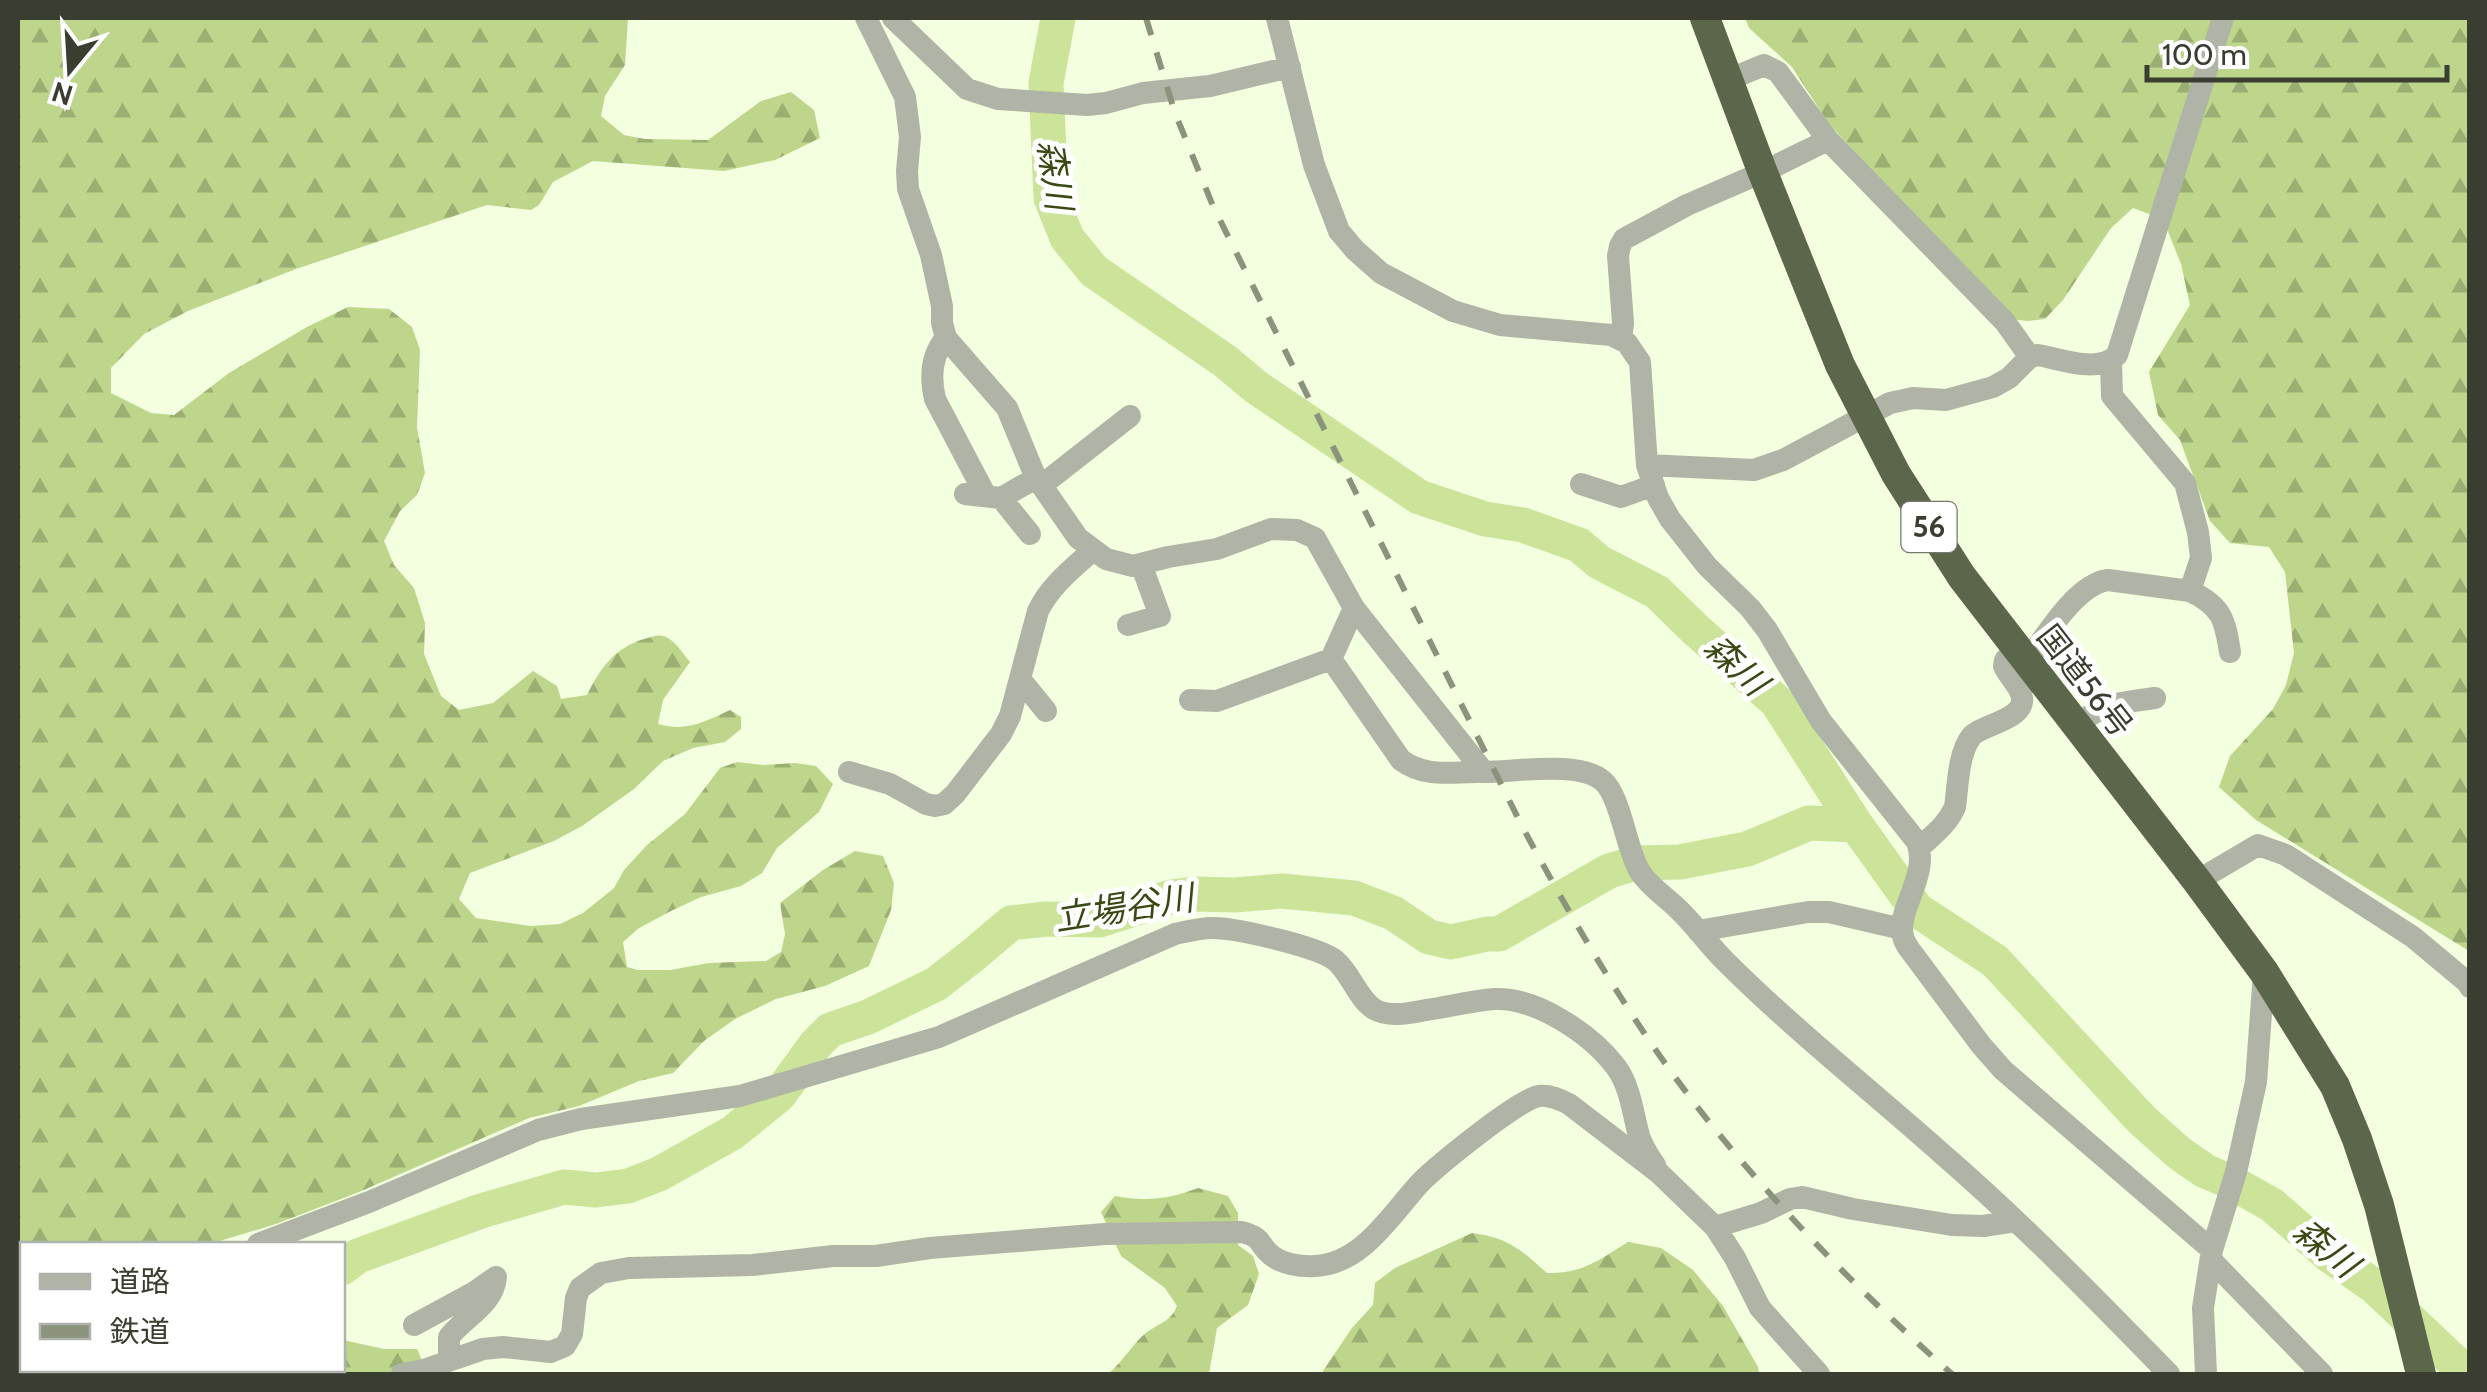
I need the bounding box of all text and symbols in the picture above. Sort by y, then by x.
north arrow [20,20,120,120]
scale bar [2147,20,2447,82]
text: 100 m [2162,36,2247,73]
text: N [48,75,77,113]
water label: 森川 [1029,137,1082,217]
road number: 56 [1902,502,1956,552]
street label: 国道56号 [2030,617,2141,745]
water label: 森川 [1696,625,1780,707]
water label: 立場谷川 [1051,875,1200,940]
water label: 森川 [2286,1209,2370,1289]
legend [20,1242,345,1372]
text: 道路 [110,1263,170,1300]
text: 鉄道 [110,1313,170,1350]

